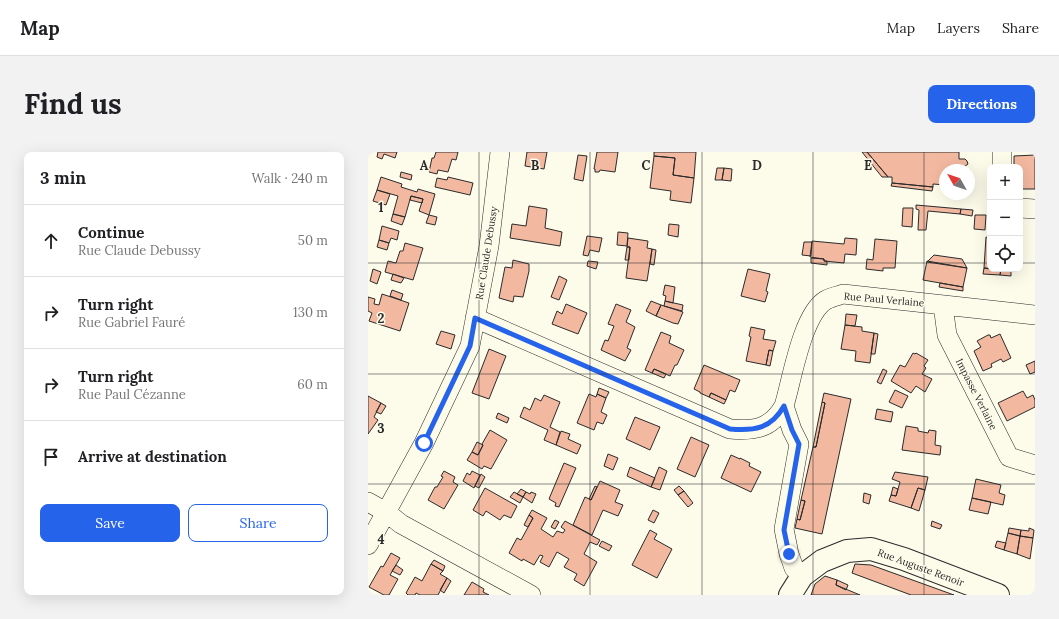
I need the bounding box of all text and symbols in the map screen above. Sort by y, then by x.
text: Map [20,16,60,40]
text: Map [887,19,915,37]
text: Layers [937,19,980,37]
text: Share [1002,19,1039,37]
button: Directions [928,85,1035,123]
text: Find us [24,86,122,122]
text: A [420,157,429,174]
text: B [531,157,540,174]
text: C [642,157,651,174]
text: D [752,157,762,174]
text: E [864,157,872,174]
north arrow [939,164,975,200]
map controls [987,164,1023,272]
button: + [987,164,1023,200]
text: 3 min [40,167,86,189]
text: Walk · 240 m [251,170,328,187]
text: 1 [378,199,384,216]
button: − [987,200,1023,236]
street label: Rue Claude Debussy [473,205,500,301]
text: Continue [78,223,144,242]
icon: ahead [40,230,62,252]
text: 50 m [298,232,328,249]
button: locate [987,236,1023,272]
text: Rue Claude Debussy [78,242,201,259]
street label: Rue Paul Verlaine [843,290,925,310]
text: Turn right [78,295,154,314]
icon: right [40,302,62,324]
text: 130 m [293,304,328,321]
text: 2 [378,310,385,327]
text: Rue Gabriel Fauré [78,314,185,331]
street label: Impasse Verlaine [953,356,1000,433]
text: Turn right [78,367,154,386]
icon: right [40,374,62,396]
text: 60 m [297,376,328,393]
text: Rue Paul Cézanne [78,386,186,403]
text: 3 [377,420,385,437]
route start [415,434,433,452]
icon: arrive [40,446,62,468]
text: Arrive at destination [78,447,227,466]
button: Save [40,504,180,542]
button: Share [188,504,328,542]
text: 4 [377,531,385,548]
route end [780,545,798,563]
street label: Rue Auguste Renoir [876,546,967,589]

